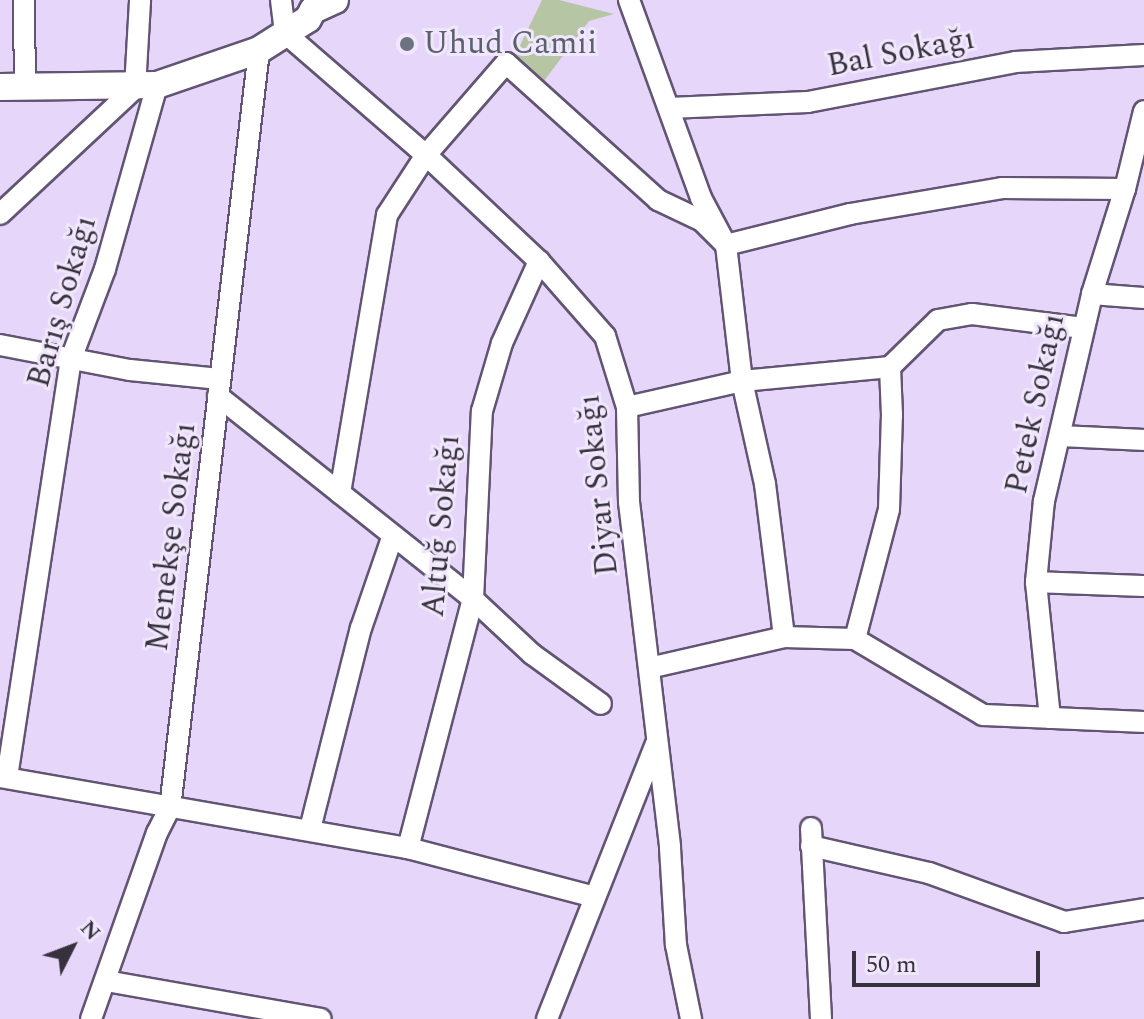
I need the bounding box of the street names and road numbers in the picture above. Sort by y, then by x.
street label: Bal Sokağı [824,20,978,86]
street label: Barış Sokağı [20,212,106,392]
street label: Petek Sokağı [998,310,1074,498]
street label: Diyar Sokağı [570,393,628,577]
street label: Menekşe Sokağı [139,420,205,654]
street label: Altuğ Sokağı [415,433,469,619]

